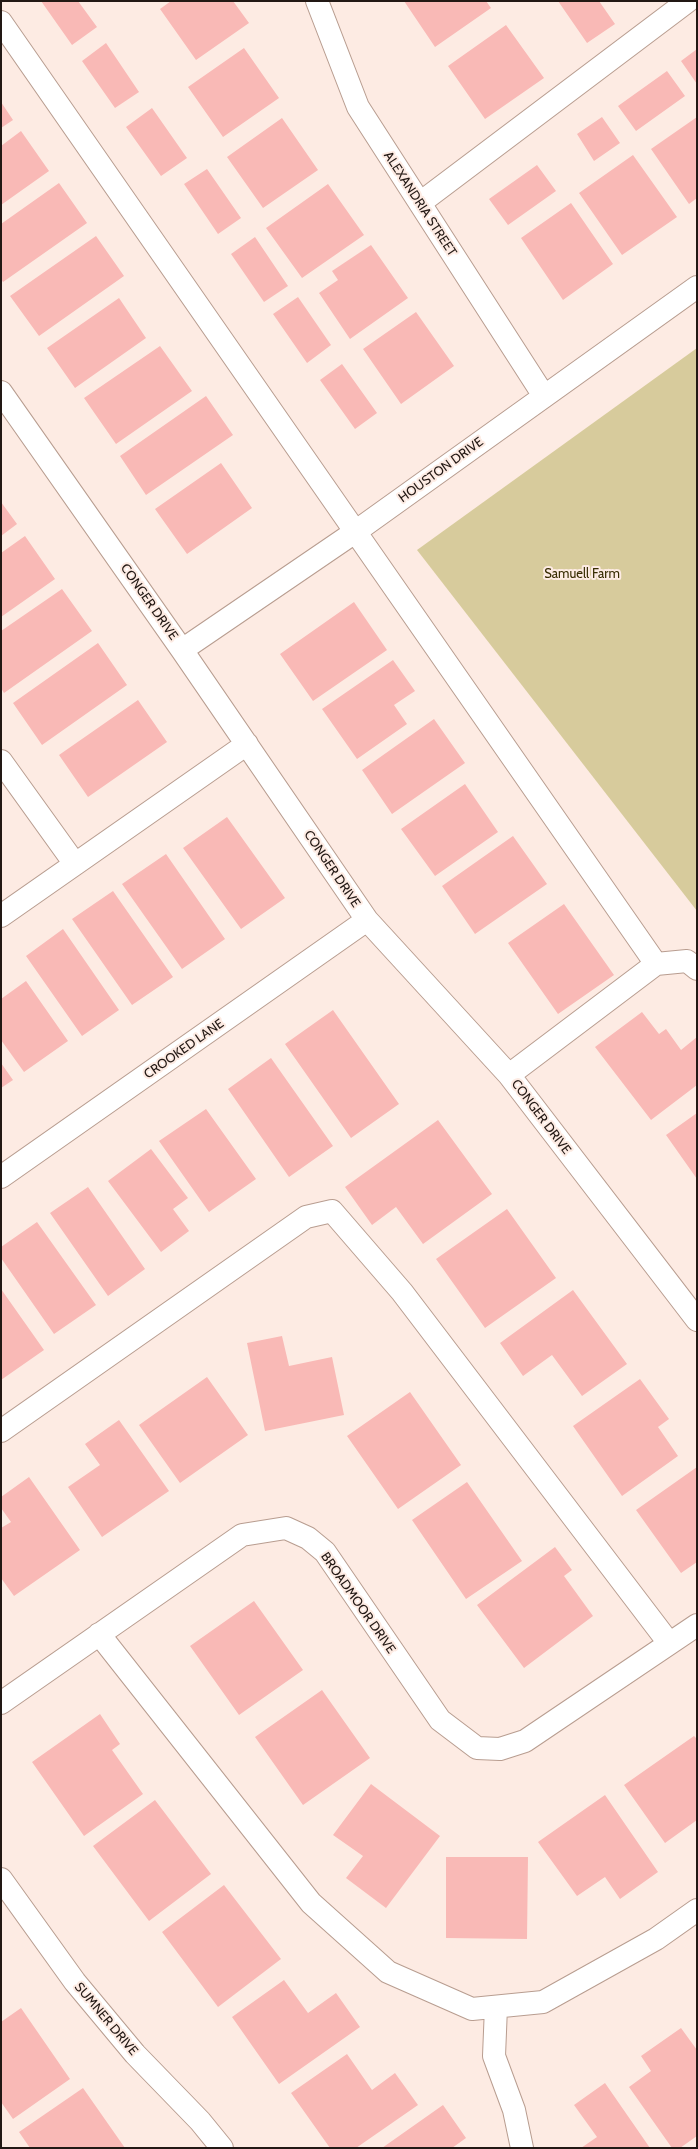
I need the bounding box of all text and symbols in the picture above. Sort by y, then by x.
street label: ALEXANDRIA STREET [380,149,460,259]
street label: HOUSTON DRIVE [396,434,486,506]
street label: CONGER DRIVE [117,561,181,643]
park label: Samuell Farm [544,566,620,582]
street label: CONGER DRIVE [301,828,363,910]
street label: CROOKED LANE [141,1016,227,1082]
street label: CONGER DRIVE [508,1077,574,1157]
street label: BROADMOOR DRIVE [317,1549,399,1657]
street label: SUMNER DRIVE [71,1979,141,2059]

